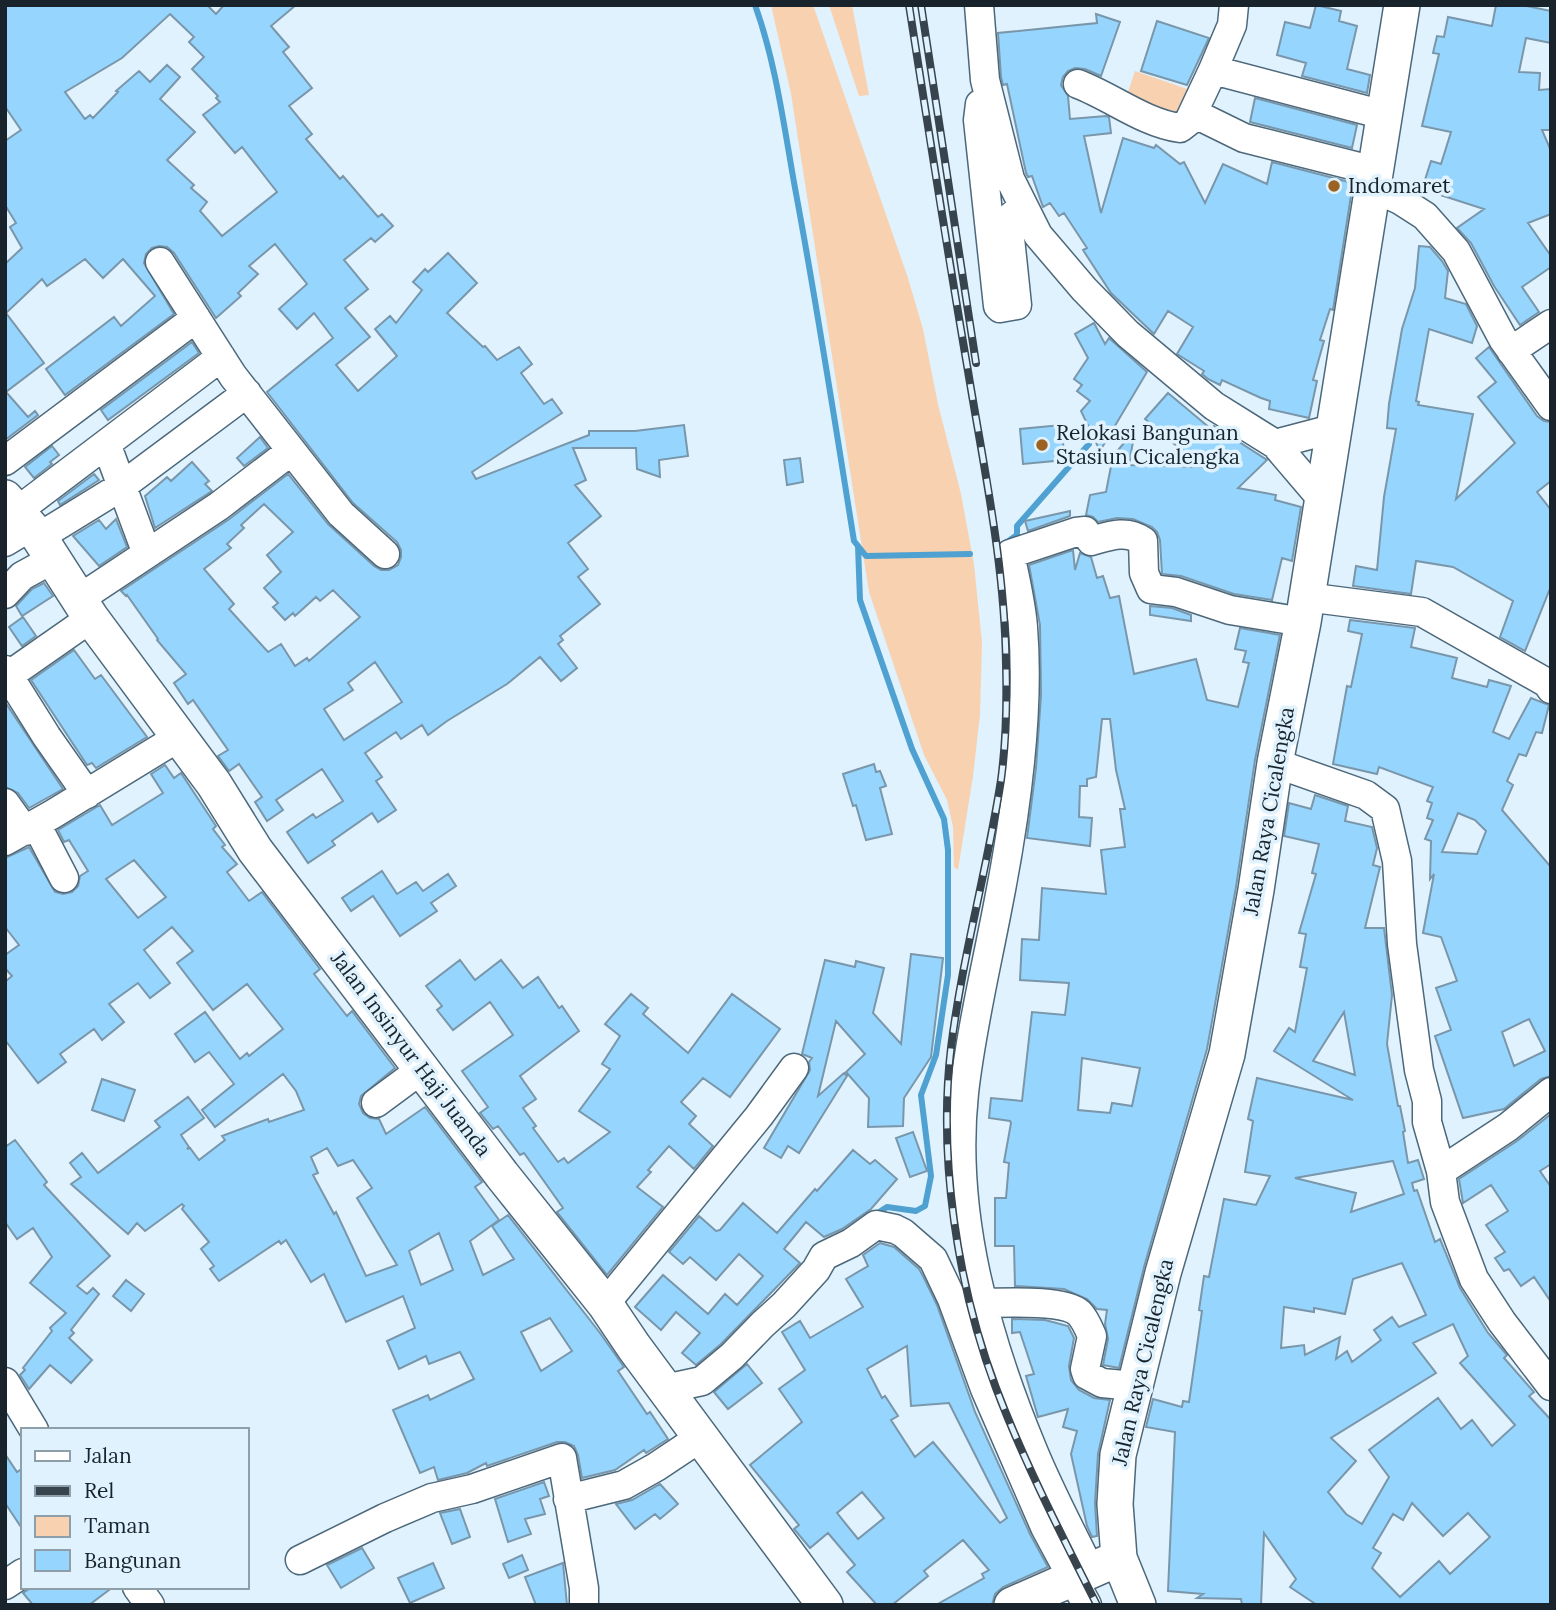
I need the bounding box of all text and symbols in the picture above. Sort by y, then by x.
place label: Indomaret [1348,172,1451,199]
marker: Indomaret [1326,178,1342,194]
place label: Relokasi Bangunan Stasiun Cicalengka [1056,419,1240,470]
marker: Relokasi Bangunan Stasiun Cicalengka [1034,437,1050,453]
street label: Jalan Raya Cicalengka [1237,704,1300,918]
street label: Jalan Insinyur Haji Juanda [325,945,498,1162]
street label: Jalan Raya Cicalengka [1105,1256,1179,1469]
legend [21,1428,248,1589]
text: Jalan [83,1442,132,1469]
text: Rel [84,1477,114,1504]
text: Taman [84,1512,150,1539]
text: Bangunan [84,1547,181,1574]

